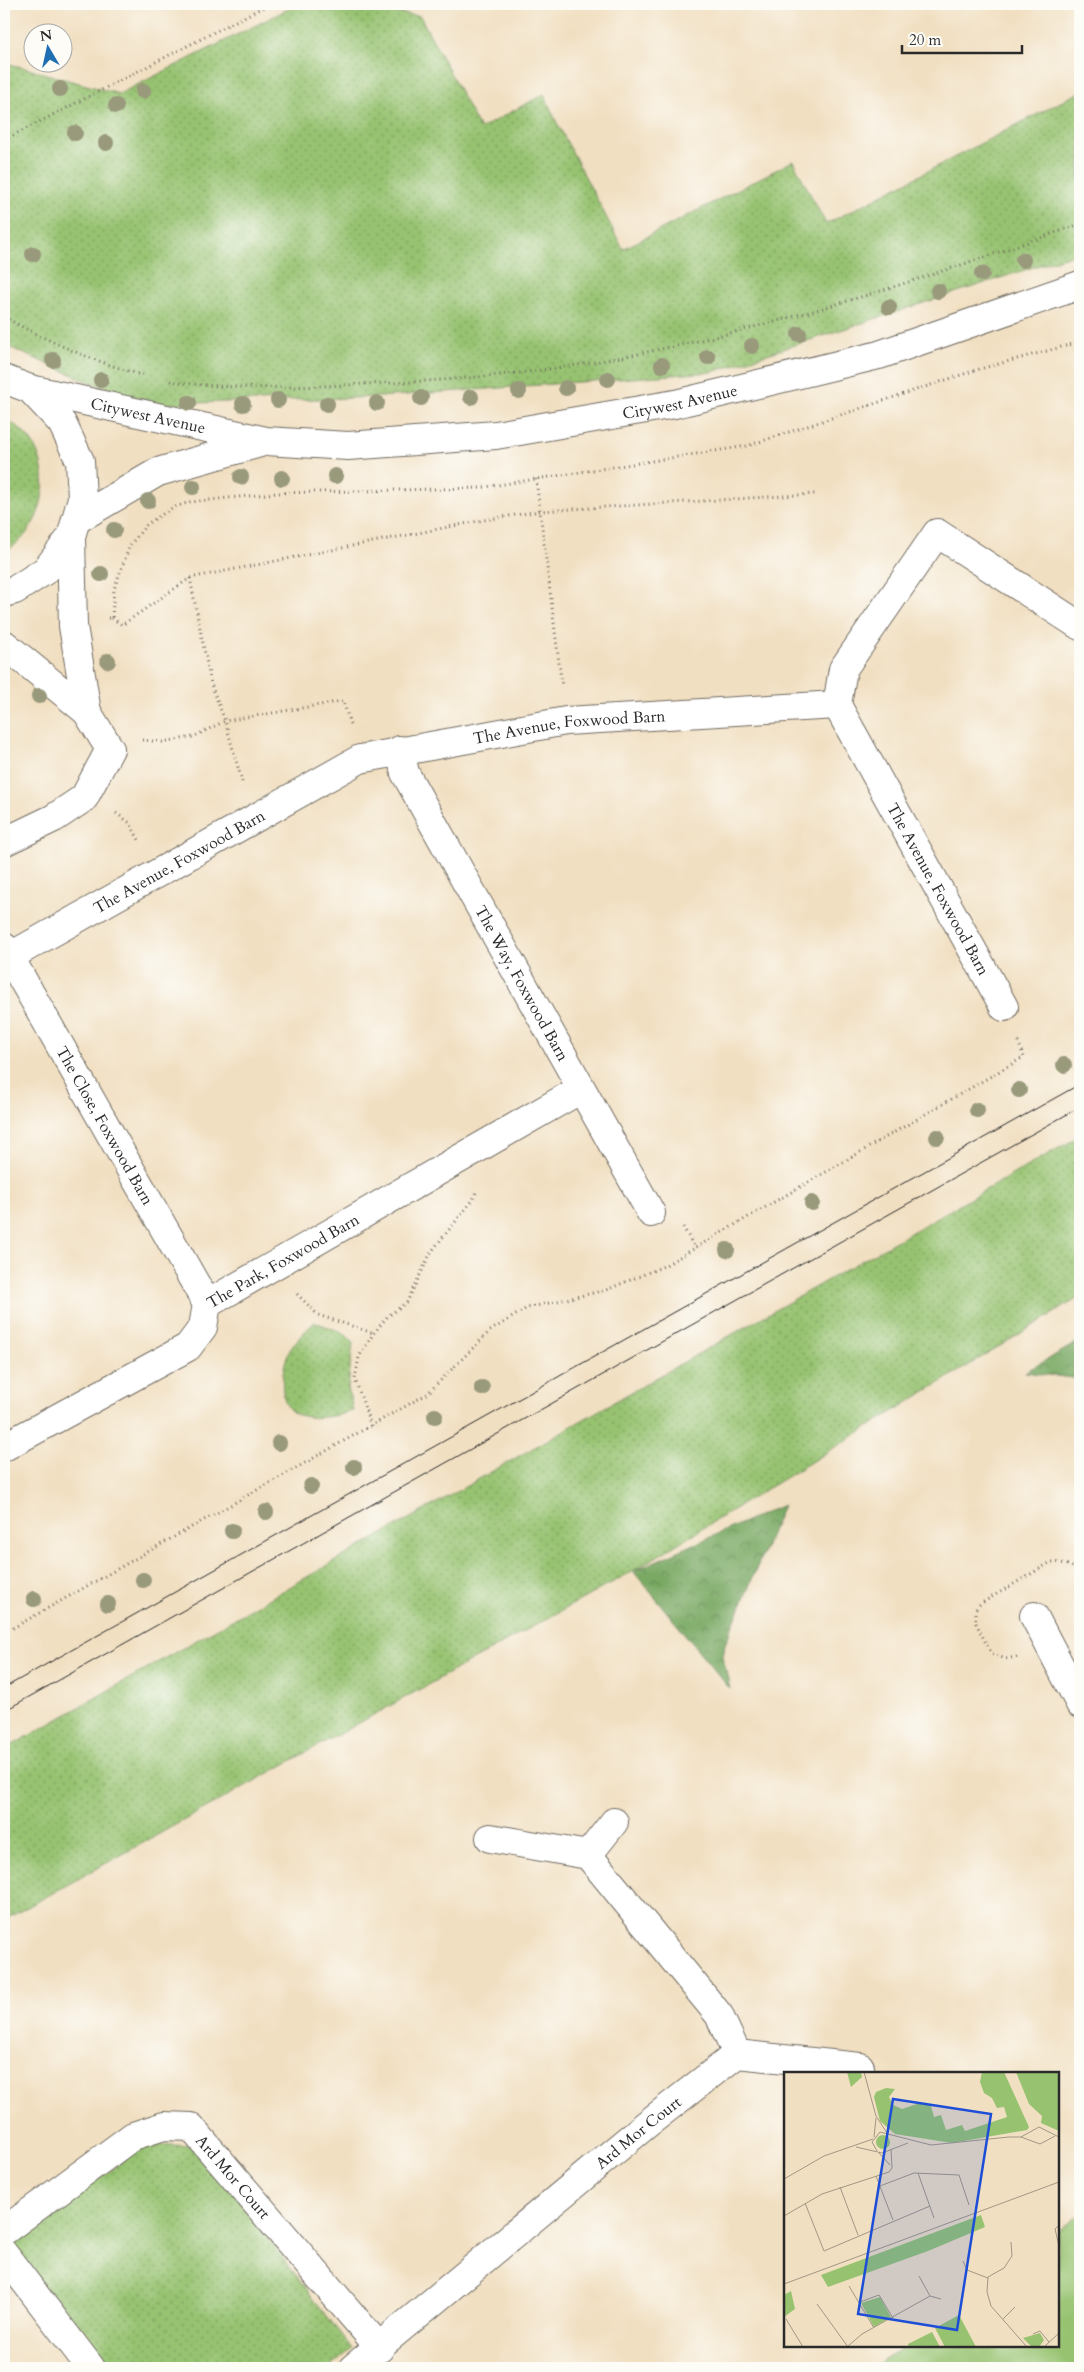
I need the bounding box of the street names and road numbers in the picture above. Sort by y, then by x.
street label: Citywest Avenue [621,379,740,425]
street label: Citywest Avenue [88,393,207,439]
street label: The Avenue, Foxwood Barn [471,705,666,750]
street label: The Avenue, Foxwood Barn [881,799,994,979]
street label: The Avenue, Foxwood Barn [90,805,269,919]
street label: The Way, Foxwood Barn [469,902,574,1065]
street label: The Close, Foxwood Barn [51,1042,158,1209]
street label: The Park, Foxwood Barn [203,1209,363,1314]
street label: Ard Mor Court [591,2091,686,2174]
street label: Ard Mor Court [190,2130,275,2224]

